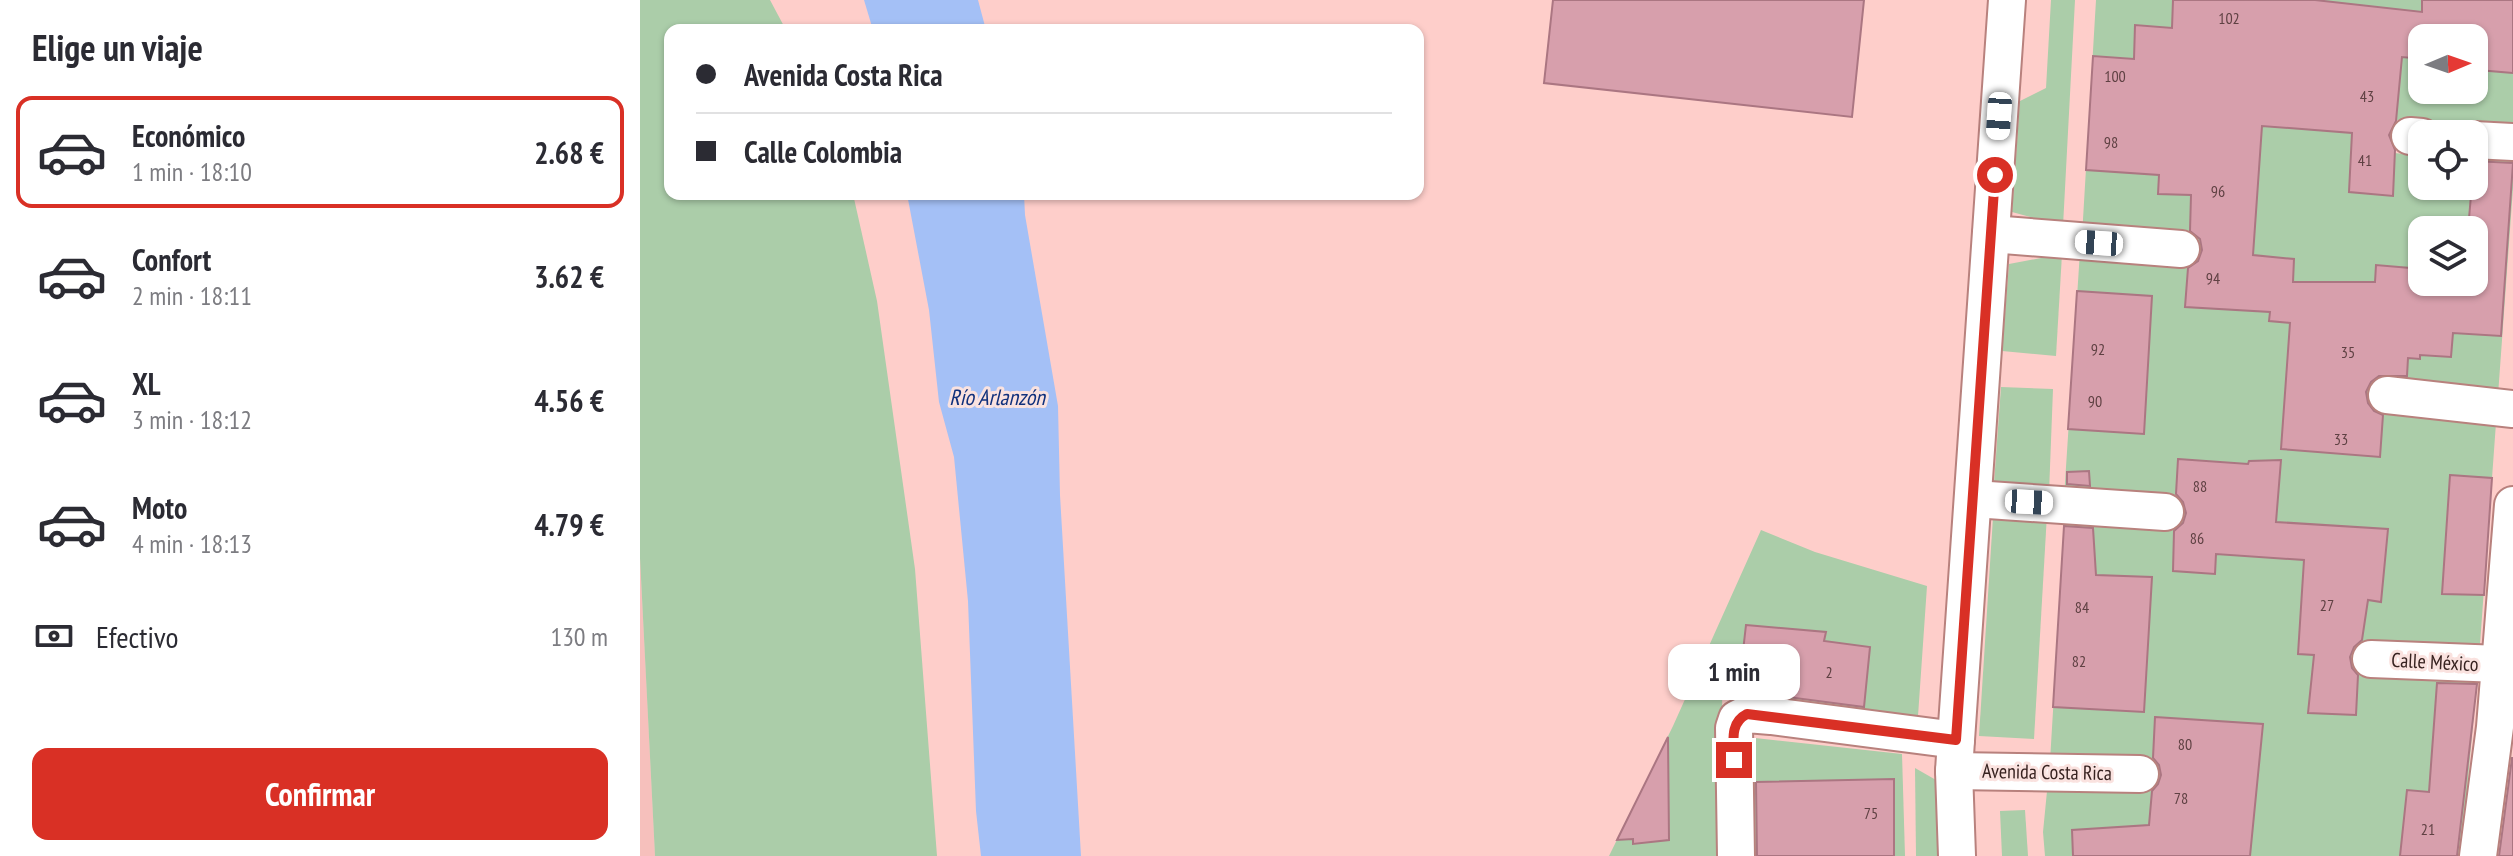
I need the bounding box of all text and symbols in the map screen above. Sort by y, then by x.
house number: 102 [2218,8,2240,28]
text: Elige un viaje [32,24,203,71]
north arrow [2408,24,2488,104]
map controls [2408,24,2488,296]
text: Avenida Costa Rica [744,55,943,94]
house number: 100 [2104,66,2126,86]
house number: 43 [2360,86,2374,106]
car [1985,91,2013,141]
icon: car [36,116,108,188]
text: Económico [132,116,245,155]
button: locate [2408,120,2488,200]
text: Calle Colombia [744,132,902,171]
house number: 98 [2104,132,2118,152]
text: 2.68 € [534,133,604,172]
house number: 41 [2358,150,2372,170]
text: 1 min · 18:10 [132,155,252,188]
route start [1977,157,2013,193]
house number: 96 [2211,181,2225,201]
button: layers [2408,216,2488,296]
car [2074,229,2124,257]
icon: car [36,240,108,312]
text: Confort [132,240,211,279]
text: 3.62 € [534,257,604,296]
house number: 94 [2206,268,2220,288]
text: 2 min · 18:11 [132,279,252,312]
house number: 92 [2091,339,2105,359]
house number: 35 [2341,342,2355,362]
icon: car [36,364,108,436]
text: XL [132,364,161,403]
text: 4.56 € [534,381,604,420]
water label: Río Arlanzón [949,383,1046,411]
house number: 90 [2088,391,2102,411]
text: 3 min · 18:12 [132,403,252,436]
house number: 33 [2334,429,2348,449]
house number: 88 [2193,476,2207,496]
icon: car [36,488,108,560]
text: Moto [132,488,187,527]
car [2004,489,2054,515]
text: 4.79 € [534,505,604,544]
text: 4 min · 18:13 [132,527,252,560]
house number: 86 [2190,528,2204,548]
house number: 27 [2320,595,2334,615]
house number: 84 [2075,597,2089,617]
icon: cash [32,614,76,658]
text: Efectivo [96,617,179,656]
text: 130 m [550,620,608,653]
callout: 1 min [1668,644,1800,700]
street label: Calle México [2391,647,2479,677]
house number: 82 [2072,651,2086,671]
text: 1 min [1708,655,1760,688]
house number: 2 [1825,662,1833,682]
house number: 80 [2178,734,2192,754]
route end [1716,742,1752,778]
button: Confirmar [32,748,608,840]
street label: Avenida Costa Rica [1982,758,2112,786]
house number: 78 [2174,788,2188,808]
house number: 75 [1864,803,1878,823]
house number: 21 [2421,819,2435,839]

